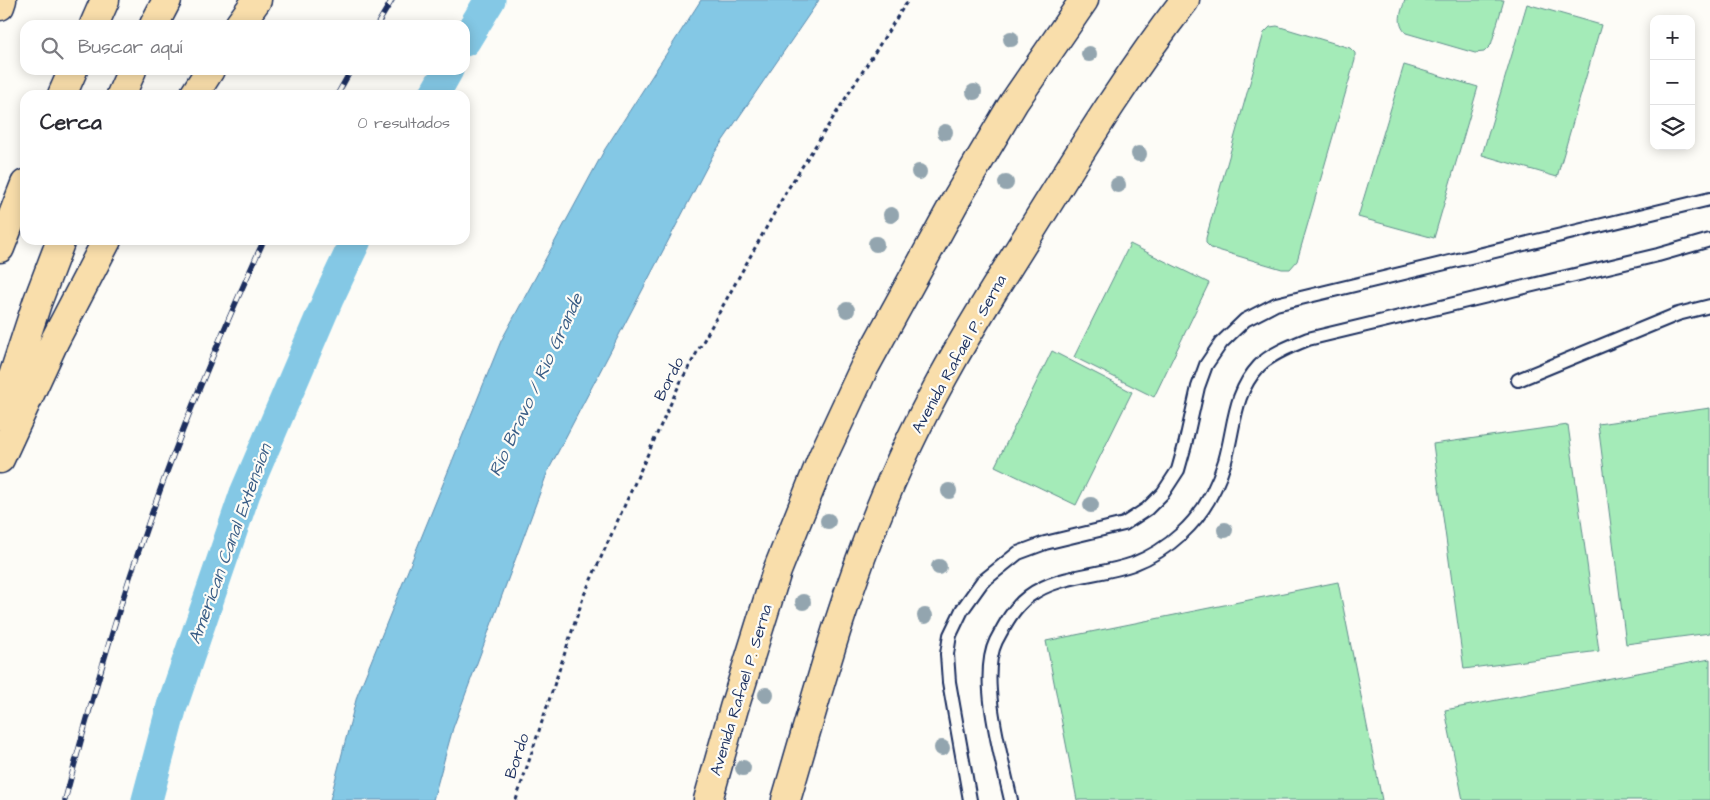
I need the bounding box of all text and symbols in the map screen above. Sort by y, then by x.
map controls [1650,15,1695,150]
button: + [1650,15,1695,60]
search box [20,20,470,75]
icon: search [38,34,66,62]
text: Buscar aquí [78,34,182,61]
button: − [1650,60,1695,105]
button: layers [1650,105,1695,150]
text: Cerca [40,108,102,137]
text: 0 resultados [358,112,450,134]
street label: Avenida Rafael P. Serna [906,271,1012,437]
water label: Río Bravo / Rio Grande [483,288,590,481]
street label: Bordo [649,353,689,405]
water label: American Canal Extension [182,439,278,647]
street label: Avenida Rafael P. Serna [704,602,778,778]
street label: Bordo [499,731,535,781]

